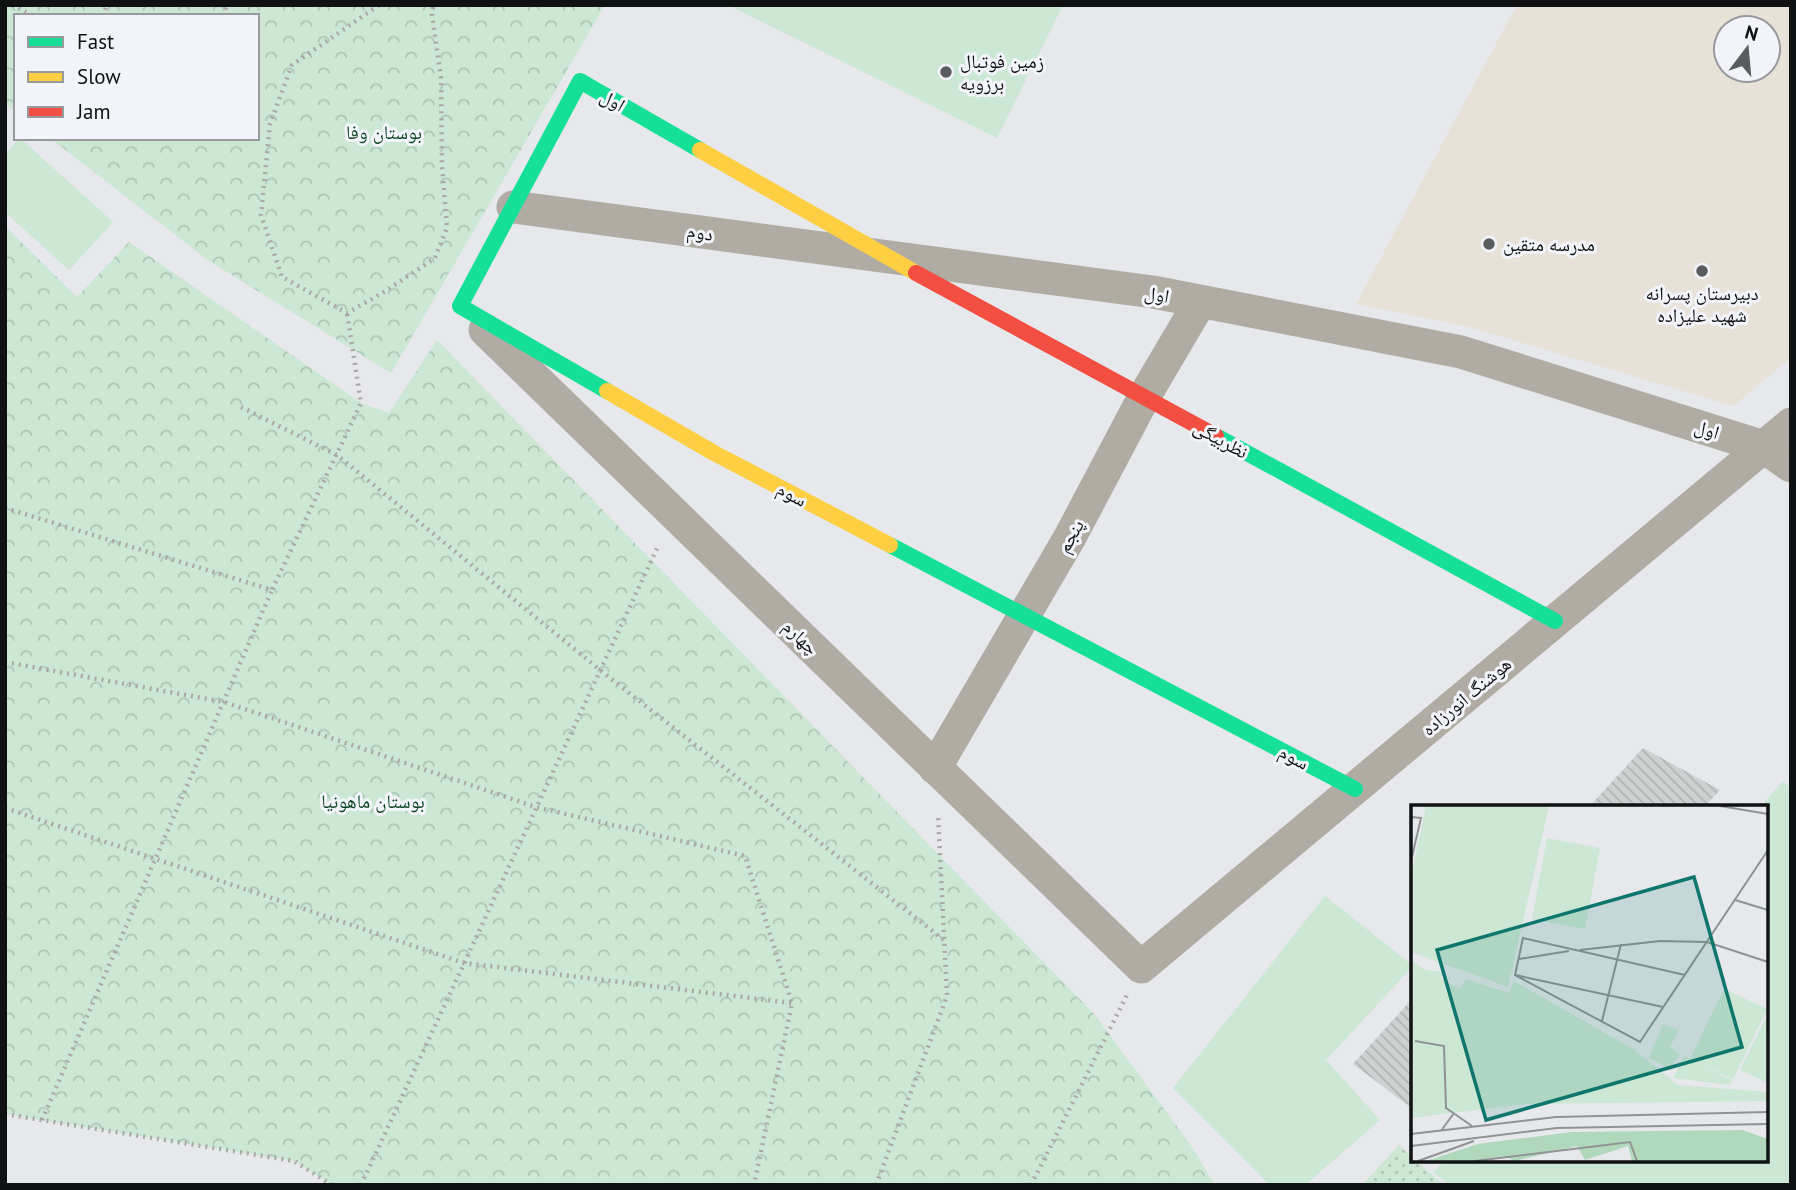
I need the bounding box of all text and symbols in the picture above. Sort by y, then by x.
legend [14,14,259,140]
north arrow [1712,14,1782,84]
text: N [1742,19,1761,46]
text: Fast [77,28,114,55]
place label: زمین فوتبال برزویه [960,49,1044,95]
text: Slow [77,63,121,90]
marker: زمین فوتبال برزویه [938,64,954,80]
street label: اول [596,83,630,117]
text: Jam [76,98,111,125]
park label: بوستان وفا [346,120,422,144]
street label: دوم [685,218,715,248]
place label: مدرسه متقین [1503,232,1595,256]
marker: مدرسه متقین [1481,236,1497,252]
marker: دبیرستان پسرانه شهید علیزاده [1694,263,1710,279]
street label: اول [1143,280,1171,308]
place label: دبیرستان پسرانه شهید علیزاده [1645,281,1759,327]
street label: نظربیگی [1190,414,1252,464]
street label: اول [1692,414,1722,444]
street label: سوم [772,476,811,514]
street label: پنجم [1051,515,1090,558]
street label: چهارم [777,614,824,661]
street label: هوشنگ انورزاده [1416,651,1516,741]
street label: سوم [1274,739,1313,777]
park label: بوستان ماهونیا [321,789,425,813]
inset map [1411,805,1768,1162]

